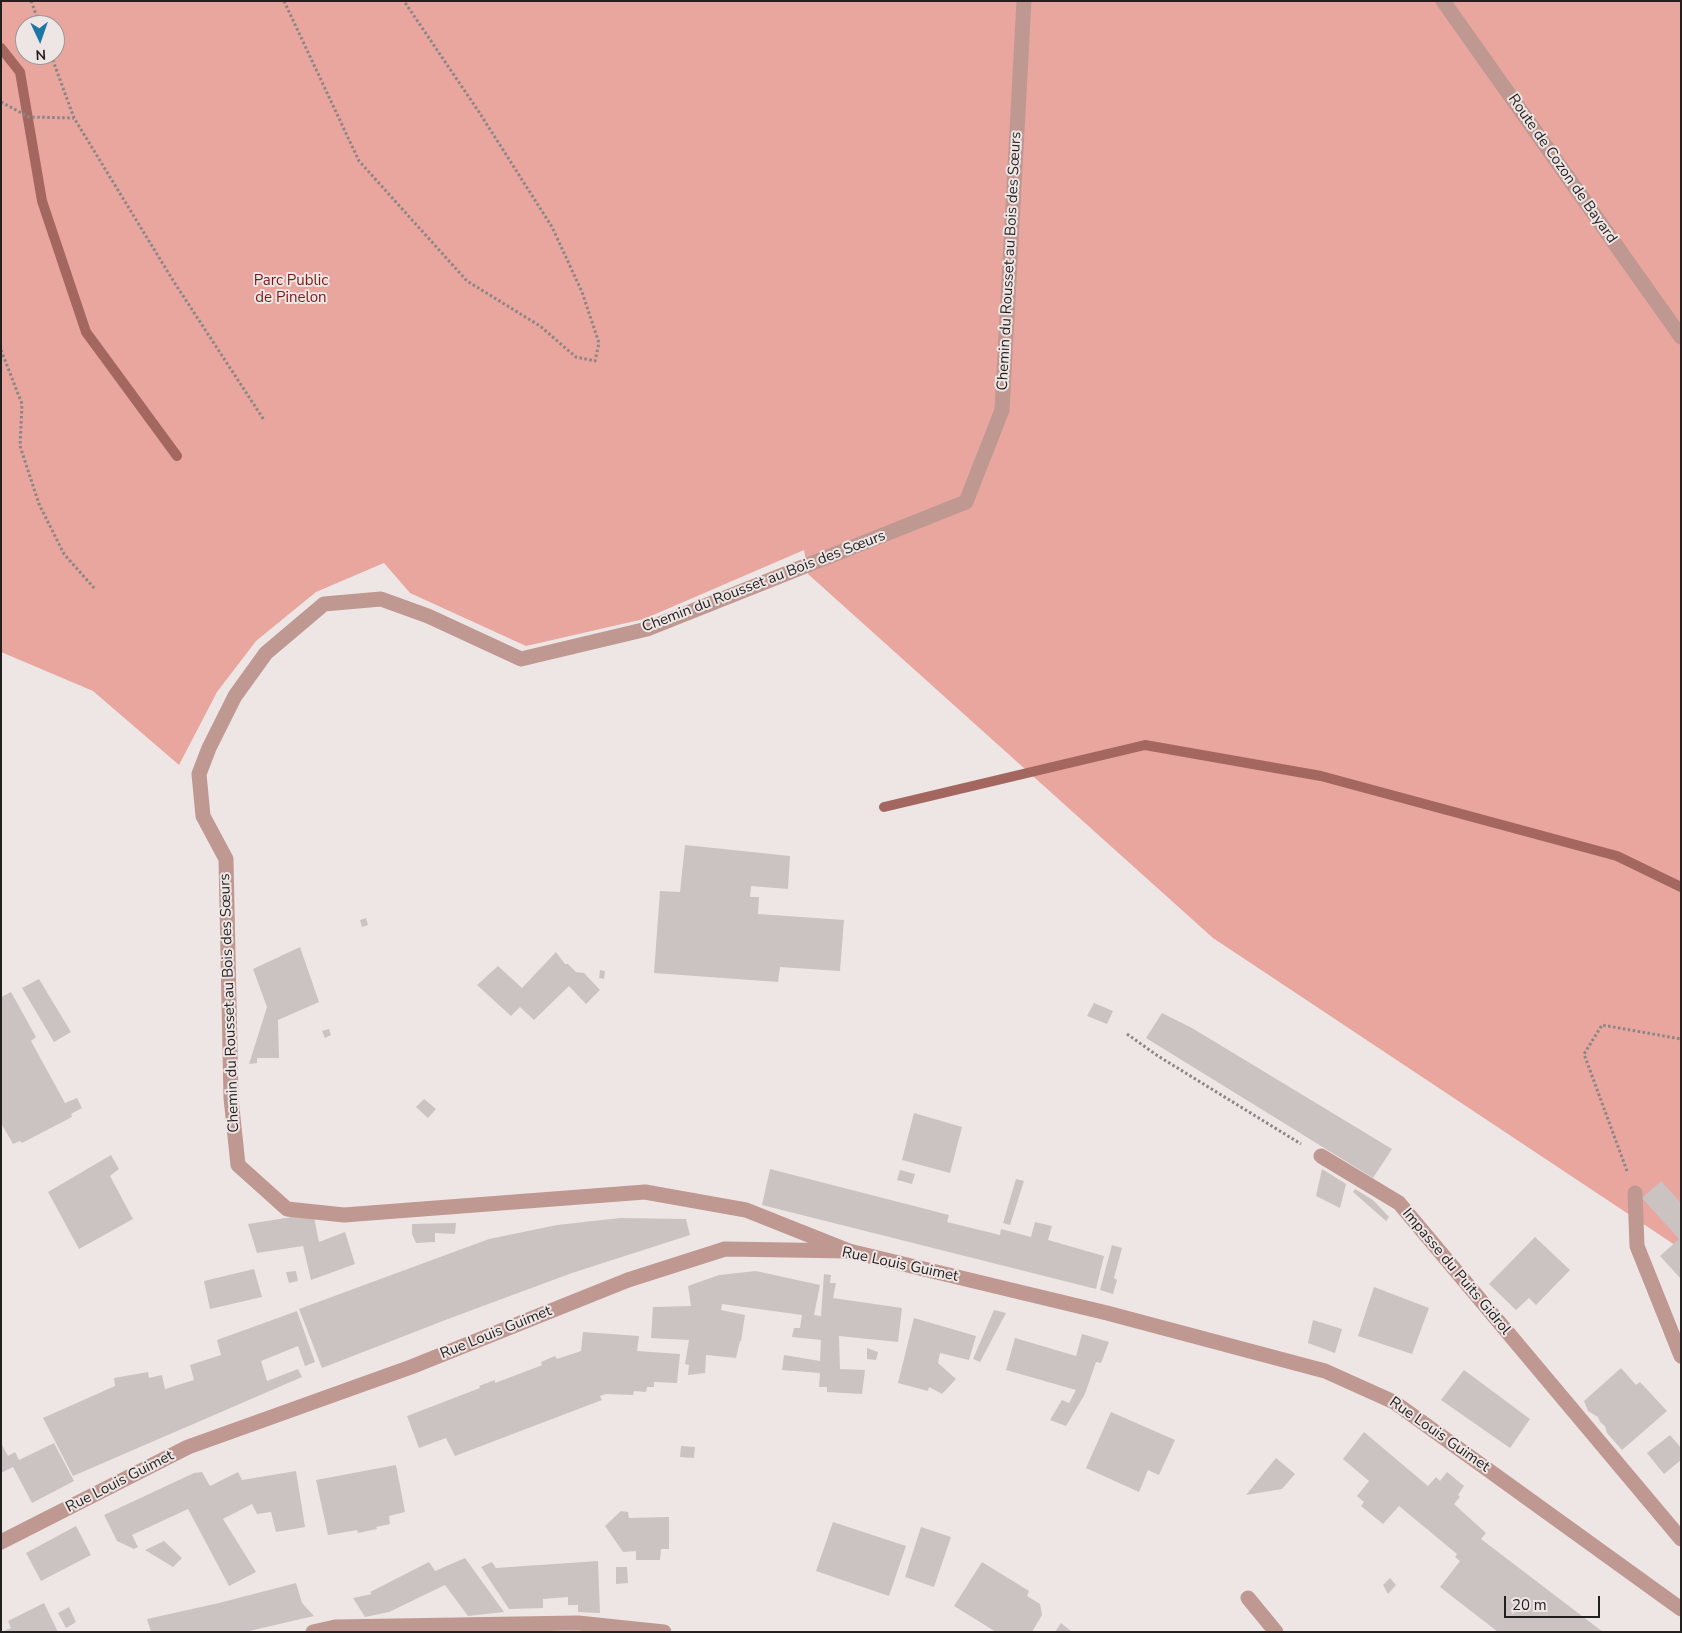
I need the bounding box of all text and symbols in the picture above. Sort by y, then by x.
north arrow [15,15,65,65]
text: N [35,45,46,64]
street label: Route de Cozon de Bayard [1504,91,1620,247]
street label: Chemin du Rousset au Bois des Sœurs [994,131,1026,391]
park label: Parc Public de Pinelon [254,272,328,307]
street label: Chemin du Rousset au Bois des Sœurs [640,527,888,637]
street label: Chemin du Rousset au Bois des Sœurs [216,873,244,1133]
street label: Impasse du Puits Gidrol [1398,1205,1514,1339]
street label: Rue Louis Guimet [840,1244,960,1286]
street label: Rue Louis Guimet [438,1302,554,1364]
street label: Rue Louis Guimet [1385,1394,1493,1476]
street label: Rue Louis Guimet [63,1447,177,1517]
scale bar [1507,1586,1603,1618]
text: 20 m [1512,1595,1547,1615]

